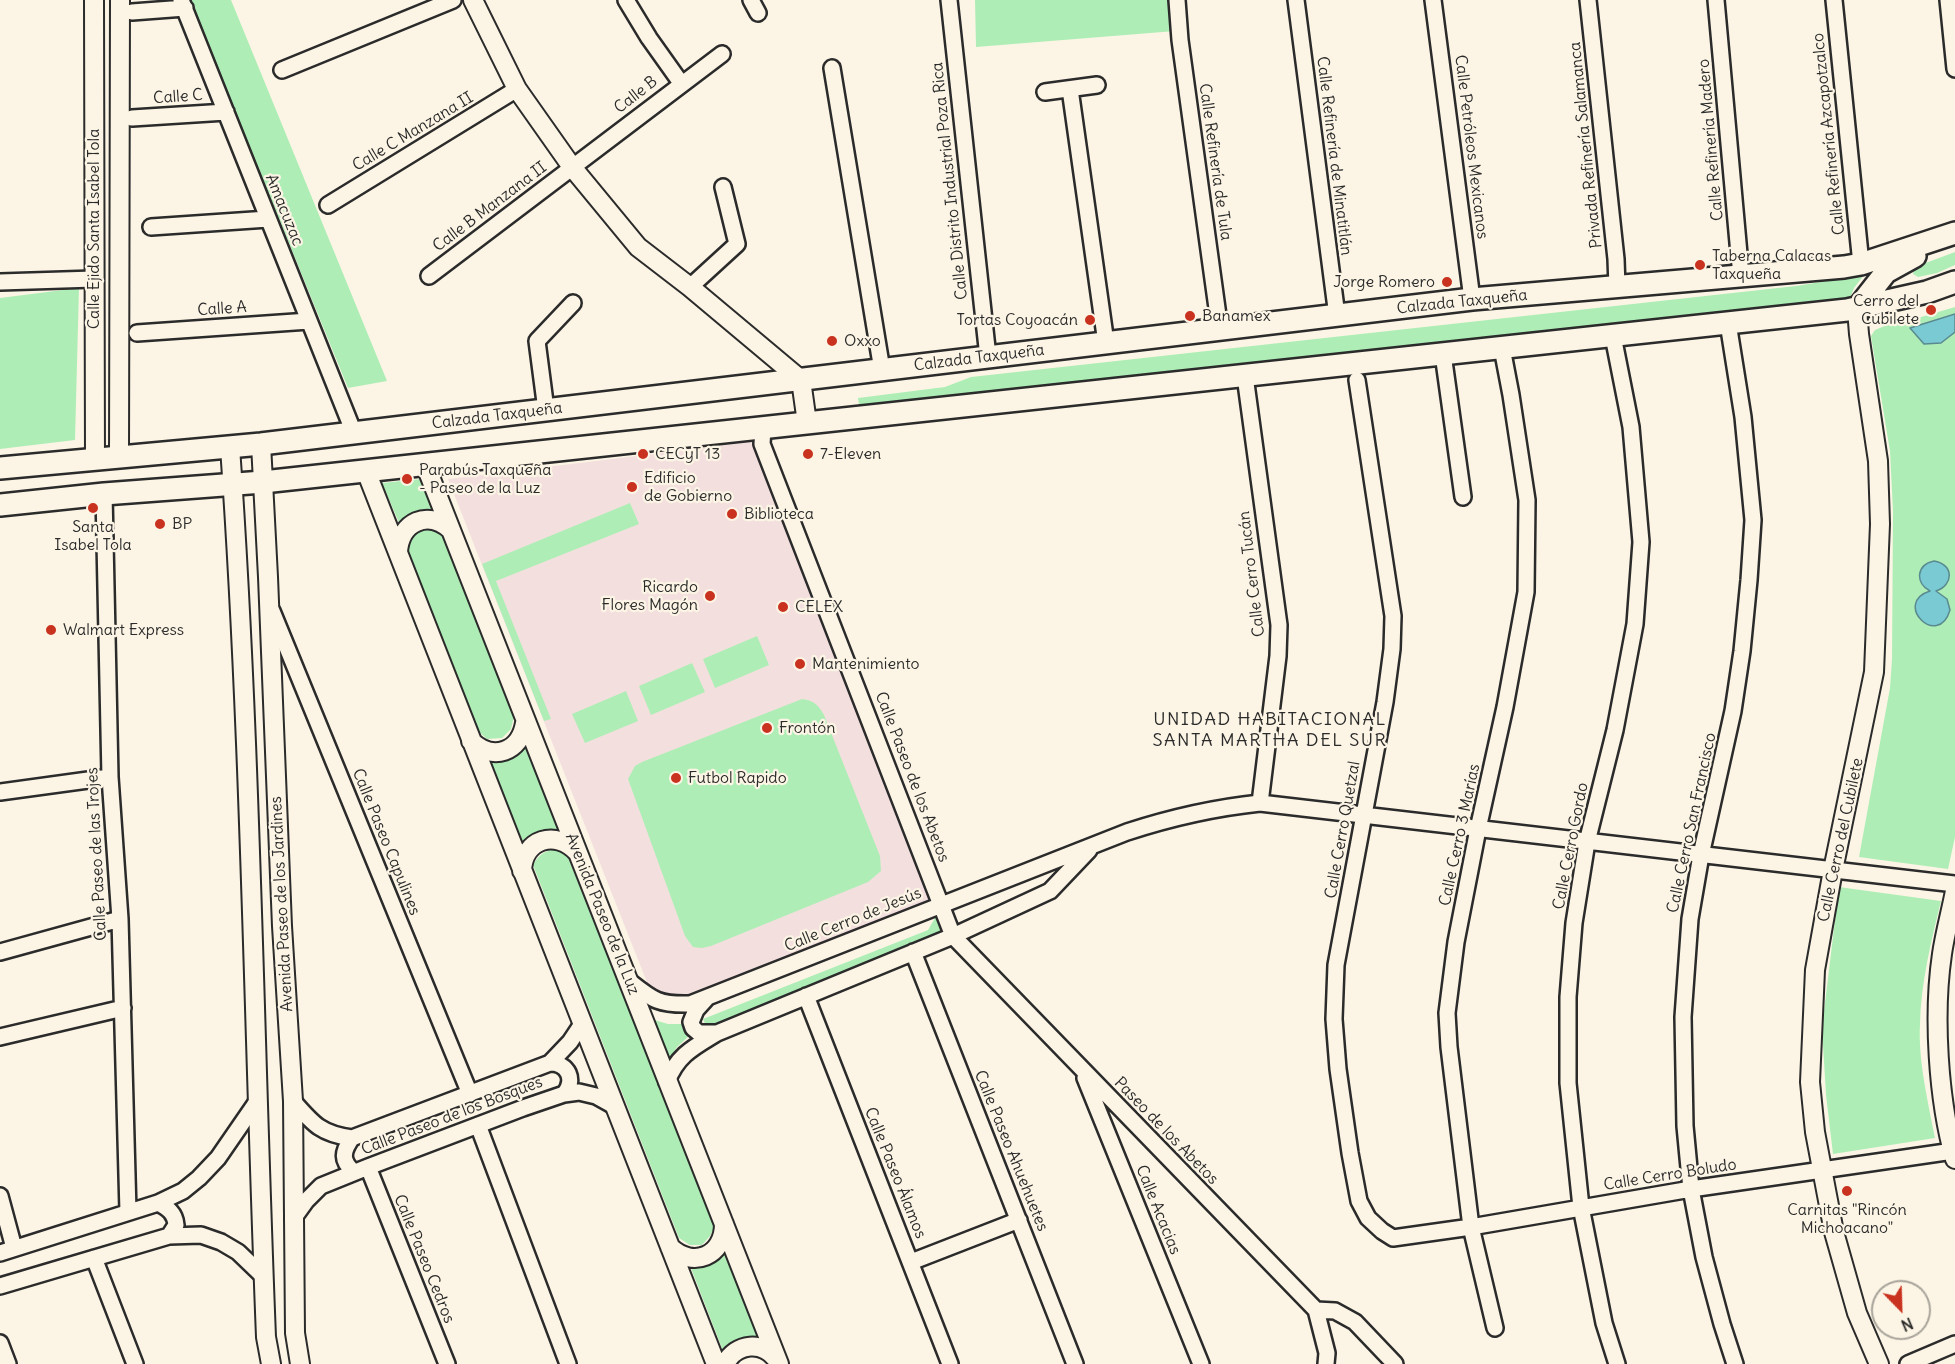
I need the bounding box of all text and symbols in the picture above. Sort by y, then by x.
street label: Calle Refinería Azcapotzalco [1809,32,1849,236]
street label: Privada Refinería Salamanca [1566,41,1606,249]
street label: Calle Petróleos Mexicanos [1450,54,1492,240]
street label: Calle Refinería de Minatitlán [1312,55,1356,257]
street label: Calle Refinería Madero [1694,58,1728,222]
street label: Calle Distrito Industrial Poza Rica [928,61,972,301]
street label: Calle B [611,72,661,118]
street label: Calle Refinería de Tula [1194,82,1236,242]
street label: Calle C [153,86,203,108]
street label: Calle C Manzana II [349,88,477,176]
street label: Calle Ejido Santa Isabel Tola [84,129,104,329]
street label: Calle B Manzana II [429,158,551,256]
street label: Amacuzac [261,171,307,249]
place label: Taberna Calacas Taxqueña [1712,246,1831,284]
marker: Taberna Calacas Taxqueña [1693,258,1707,272]
place label: Jorge Romero [1333,272,1435,292]
marker: Jorge Romero [1440,275,1454,289]
street label: Calzada Taxqueña [1396,286,1528,318]
place label: Cerro del Cubilete [1853,291,1919,329]
street label: Calle A [197,298,247,320]
marker: Cerro del Cubilete [1924,303,1938,317]
place label: Banamex [1202,306,1271,326]
marker: Banamex [1183,309,1197,323]
place label: Tortas Coyoacán [957,310,1078,330]
marker: Tortas Coyoacán [1083,313,1097,327]
place label: Oxxo [844,331,881,351]
marker: Oxxo [825,334,839,348]
street label: Calzada Taxqueña [913,340,1045,376]
street label: Calzada Taxqueña [431,398,563,434]
place label: CECyT 13 [655,444,720,464]
place label: 7-Eleven [820,444,881,464]
marker: CECyT 13 [636,447,650,461]
marker: 7-Eleven [801,447,815,461]
place label: Parabús Taxqueña - Paseo de la Luz [419,460,551,498]
place label: Edificio de Gobierno [644,468,732,506]
marker: Parabús Taxqueña - Paseo de la Luz [400,472,414,486]
marker: Edificio de Gobierno [625,480,639,494]
marker: Santa Isabel Tola [86,501,100,515]
place label: Biblioteca [744,504,814,524]
marker: Biblioteca [725,507,739,521]
street label: Calle Cerro Tucán [1235,510,1269,638]
place label: BP [172,514,192,534]
place label: Santa Isabel Tola [54,517,132,555]
marker: BP [153,517,167,531]
place label: Ricardo Flores Magón [601,577,698,615]
marker: Ricardo Flores Magón [703,589,717,603]
place label: CELEX [795,597,843,617]
marker: CELEX [776,600,790,614]
place label: Walmart Express [63,620,184,640]
marker: Walmart Express [44,623,58,637]
place label: Mantenimiento [812,654,920,674]
marker: Mantenimiento [793,657,807,671]
street label: Calle Paseo de los Abetos [871,689,953,865]
district label: UNIDAD HABITACIONAL SANTA MARTHA DEL SUR [1152,709,1388,752]
place label: Frontón [779,718,836,738]
marker: Frontón [760,721,774,735]
street label: Calle Cerro San Francisco [1664,731,1720,915]
street label: Calle Cerro del Cubilete [1814,756,1868,924]
street label: Calle Cerro Quetzal [1321,760,1365,900]
street label: Calle Cerro 3 Marías [1436,762,1484,908]
street label: Calle Paseo Capulines [348,766,424,918]
street label: Calle Paseo de las Trojes [83,767,111,941]
place label: Futbol Rapido [688,768,787,788]
marker: Futbol Rapido [669,771,683,785]
street label: Calle Cerro Gordo [1549,781,1593,911]
street label: Avenida Paseo de los Jardines [267,796,297,1012]
street label: Avenida Paseo de la Luz [561,830,643,998]
street label: Calle Cerro de Jesús [782,884,924,956]
street label: Calle Paseo Ahuehuetes [970,1068,1052,1234]
street label: Calle Paseo de los Bosques [359,1073,545,1159]
street label: Paseo de los Abetos [1110,1073,1222,1189]
street label: Calle Paseo Álamos [860,1105,930,1241]
street label: Calle Cerro Boludo [1602,1155,1738,1195]
street label: Calle Acacias [1131,1163,1185,1257]
marker: Carnitas "Rincón Michoacano" [1840,1184,1854,1198]
street label: Calle Paseo Cedros [389,1192,459,1326]
place label: Carnitas "Rincón Michoacano" [1787,1200,1907,1238]
north arrow [1871,1280,1931,1340]
text: N [1898,1313,1916,1336]

